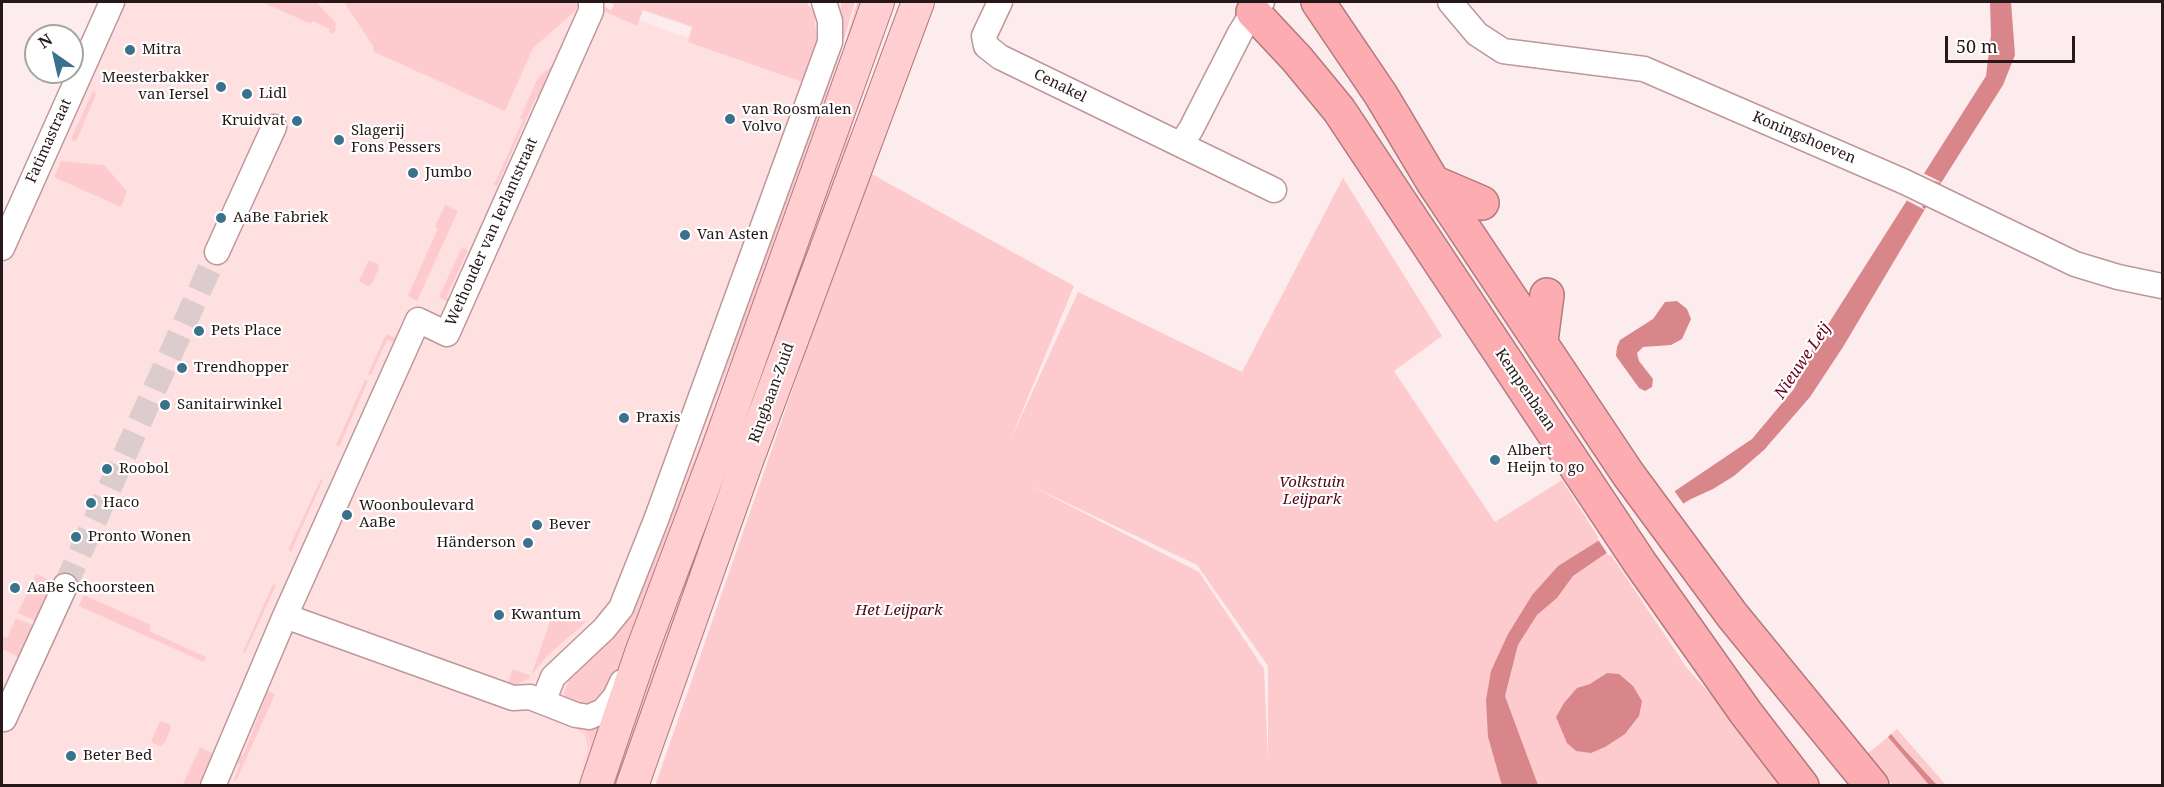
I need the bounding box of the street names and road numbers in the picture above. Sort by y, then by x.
street label: Cenakel [1031,66,1089,106]
street label: Fatimastraat [22,96,76,186]
street label: Koningshoeven [1750,108,1858,168]
street label: Wethouder van Ierlantstraat [442,135,542,329]
street label: Ringbaan-Zuid [746,340,798,446]
street label: Kempenbaan [1491,346,1559,434]

